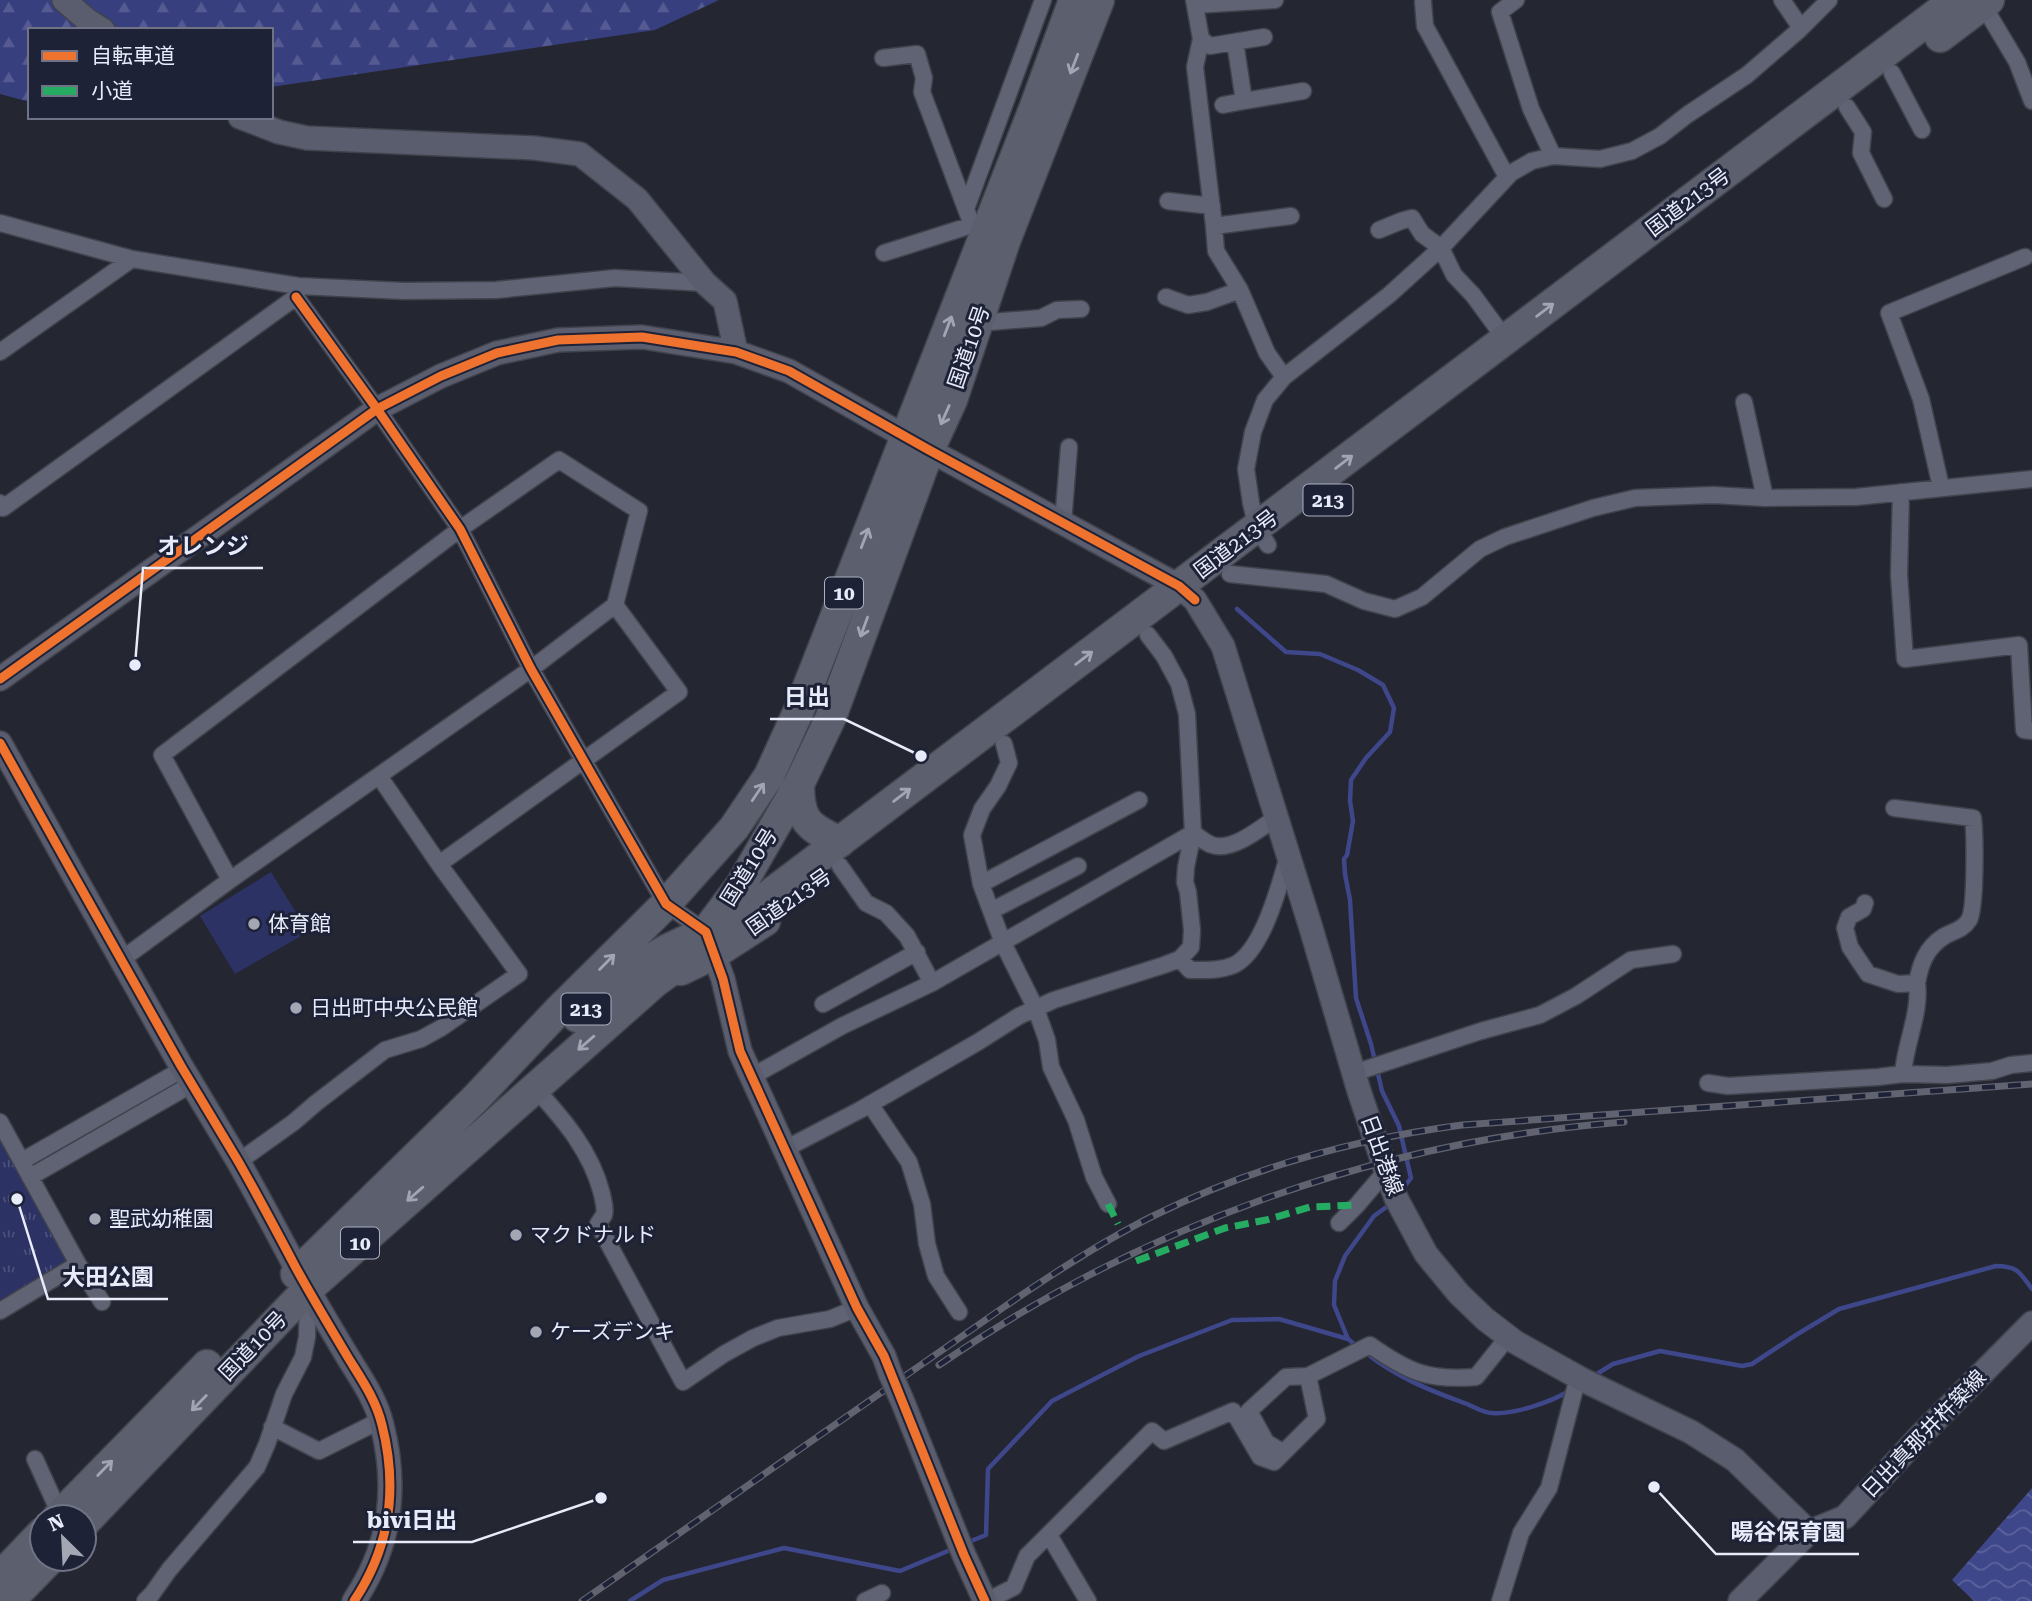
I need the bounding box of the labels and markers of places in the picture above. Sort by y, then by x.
callout: オレンジ [143,524,263,568]
callout: 日出 [770,675,844,719]
place label: 体育館 [268,912,331,936]
marker: 体育館 [246,916,262,932]
place label: 日出町中央公民館 [310,996,478,1020]
marker: 日出町中央公民館 [288,1000,304,1016]
place label: 聖武幼稚園 [109,1207,214,1231]
marker: 聖武幼稚園 [87,1211,103,1227]
place label: マクドナルド [530,1223,656,1247]
marker: マクドナルド [508,1227,524,1243]
callout: 大田公園 [48,1255,168,1299]
place label: ケーズデンキ [550,1320,675,1344]
marker: ケーズデンキ [528,1324,544,1340]
callout: bivi日出 [353,1498,472,1542]
callout: 暘谷保育園 [1716,1510,1859,1554]

